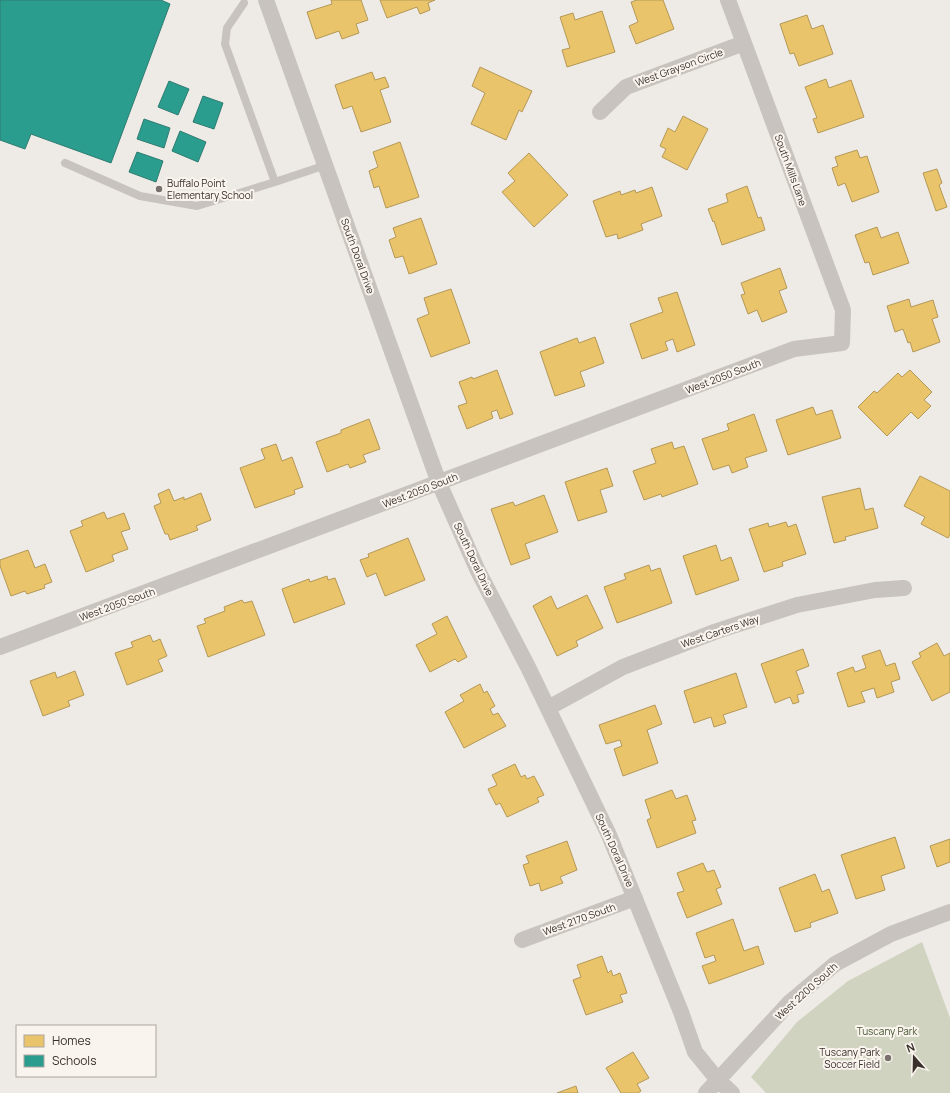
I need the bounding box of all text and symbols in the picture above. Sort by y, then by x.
street label: West Grayson Circle [633,45,725,89]
street label: South Mills Lane [772,132,810,208]
place label: Buffalo Point Elementary School [167,176,253,202]
marker: Buffalo Point Elementary School [154,184,164,194]
street label: South Doral Drive [338,216,378,296]
street label: West 2050 South [683,355,763,397]
street label: West 2050 South [380,469,460,511]
street label: South Doral Drive [451,520,497,598]
street label: West 2050 South [77,584,157,624]
street label: West Carters Way [679,611,762,651]
street label: South Doral Drive [592,811,638,889]
street label: West 2170 South [541,899,617,939]
street label: West 2200 South [772,959,840,1023]
park label: Tuscany Park [857,1024,918,1038]
legend [16,1025,156,1077]
text: Homes [52,1032,91,1049]
north arrow [894,1037,934,1077]
text: N [904,1039,917,1056]
place label: Tuscany Park Soccer Field [819,1045,881,1071]
text: Schools [52,1052,96,1069]
marker: Tuscany Park Soccer Field [883,1053,893,1063]

